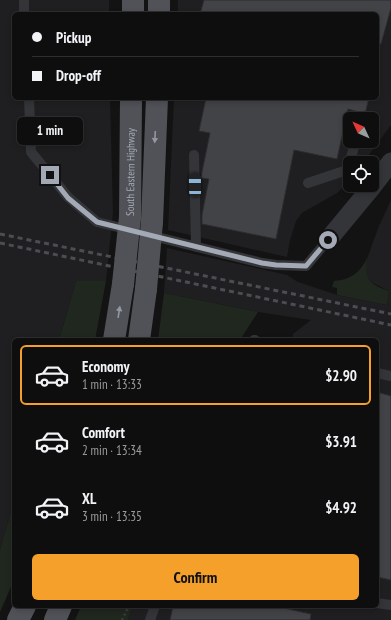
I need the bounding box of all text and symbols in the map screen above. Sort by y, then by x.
text: Pickup [56,28,91,47]
text: Drop-off [56,66,101,85]
north arrow [343,112,379,148]
map controls [343,112,379,192]
callout: 1 min [17,117,83,145]
text: 1 min [37,122,63,139]
street label: South Eastern Highway [123,127,138,216]
one-way arrow [152,131,159,143]
button: locate [343,156,379,192]
route end [41,166,59,184]
car [189,173,201,197]
route start [319,231,337,249]
one-way arrow [116,306,122,318]
icon: car [34,357,70,393]
text: Economy [82,357,130,376]
text: $2.90 [325,366,357,385]
text: 1 min · 13:33 [82,376,142,393]
icon: car [34,423,70,459]
text: Comfort [82,423,125,442]
text: $3.91 [325,432,357,451]
text: 2 min · 13:34 [82,442,142,459]
icon: car [34,489,70,525]
text: XL [82,489,96,508]
text: $4.92 [325,498,357,517]
text: 3 min · 13:35 [82,508,142,525]
button: Confirm [32,554,359,600]

